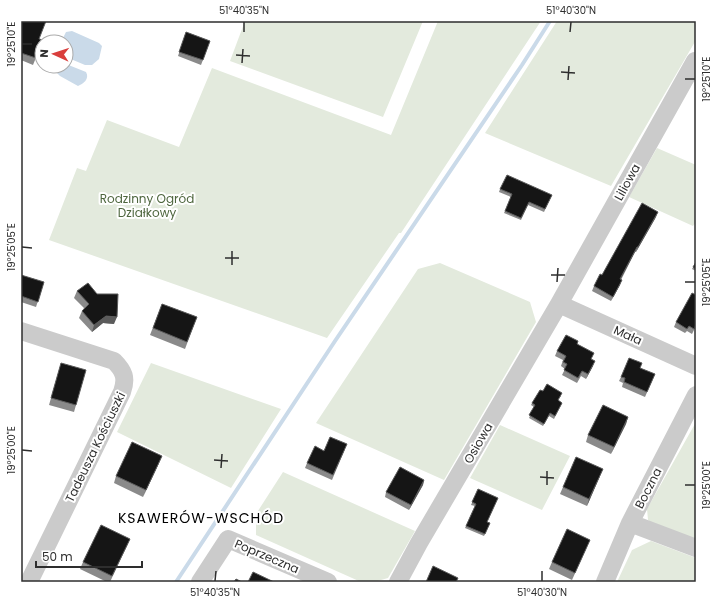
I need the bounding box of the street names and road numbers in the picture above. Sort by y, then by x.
street label: Liliowa [610,161,644,203]
street label: Mała [611,321,645,349]
street label: Tadeusza Kościuszki [61,389,129,505]
street label: Osiowa [460,420,496,466]
street label: Boczna [631,465,665,511]
street label: Poprzeczna [232,535,302,577]

